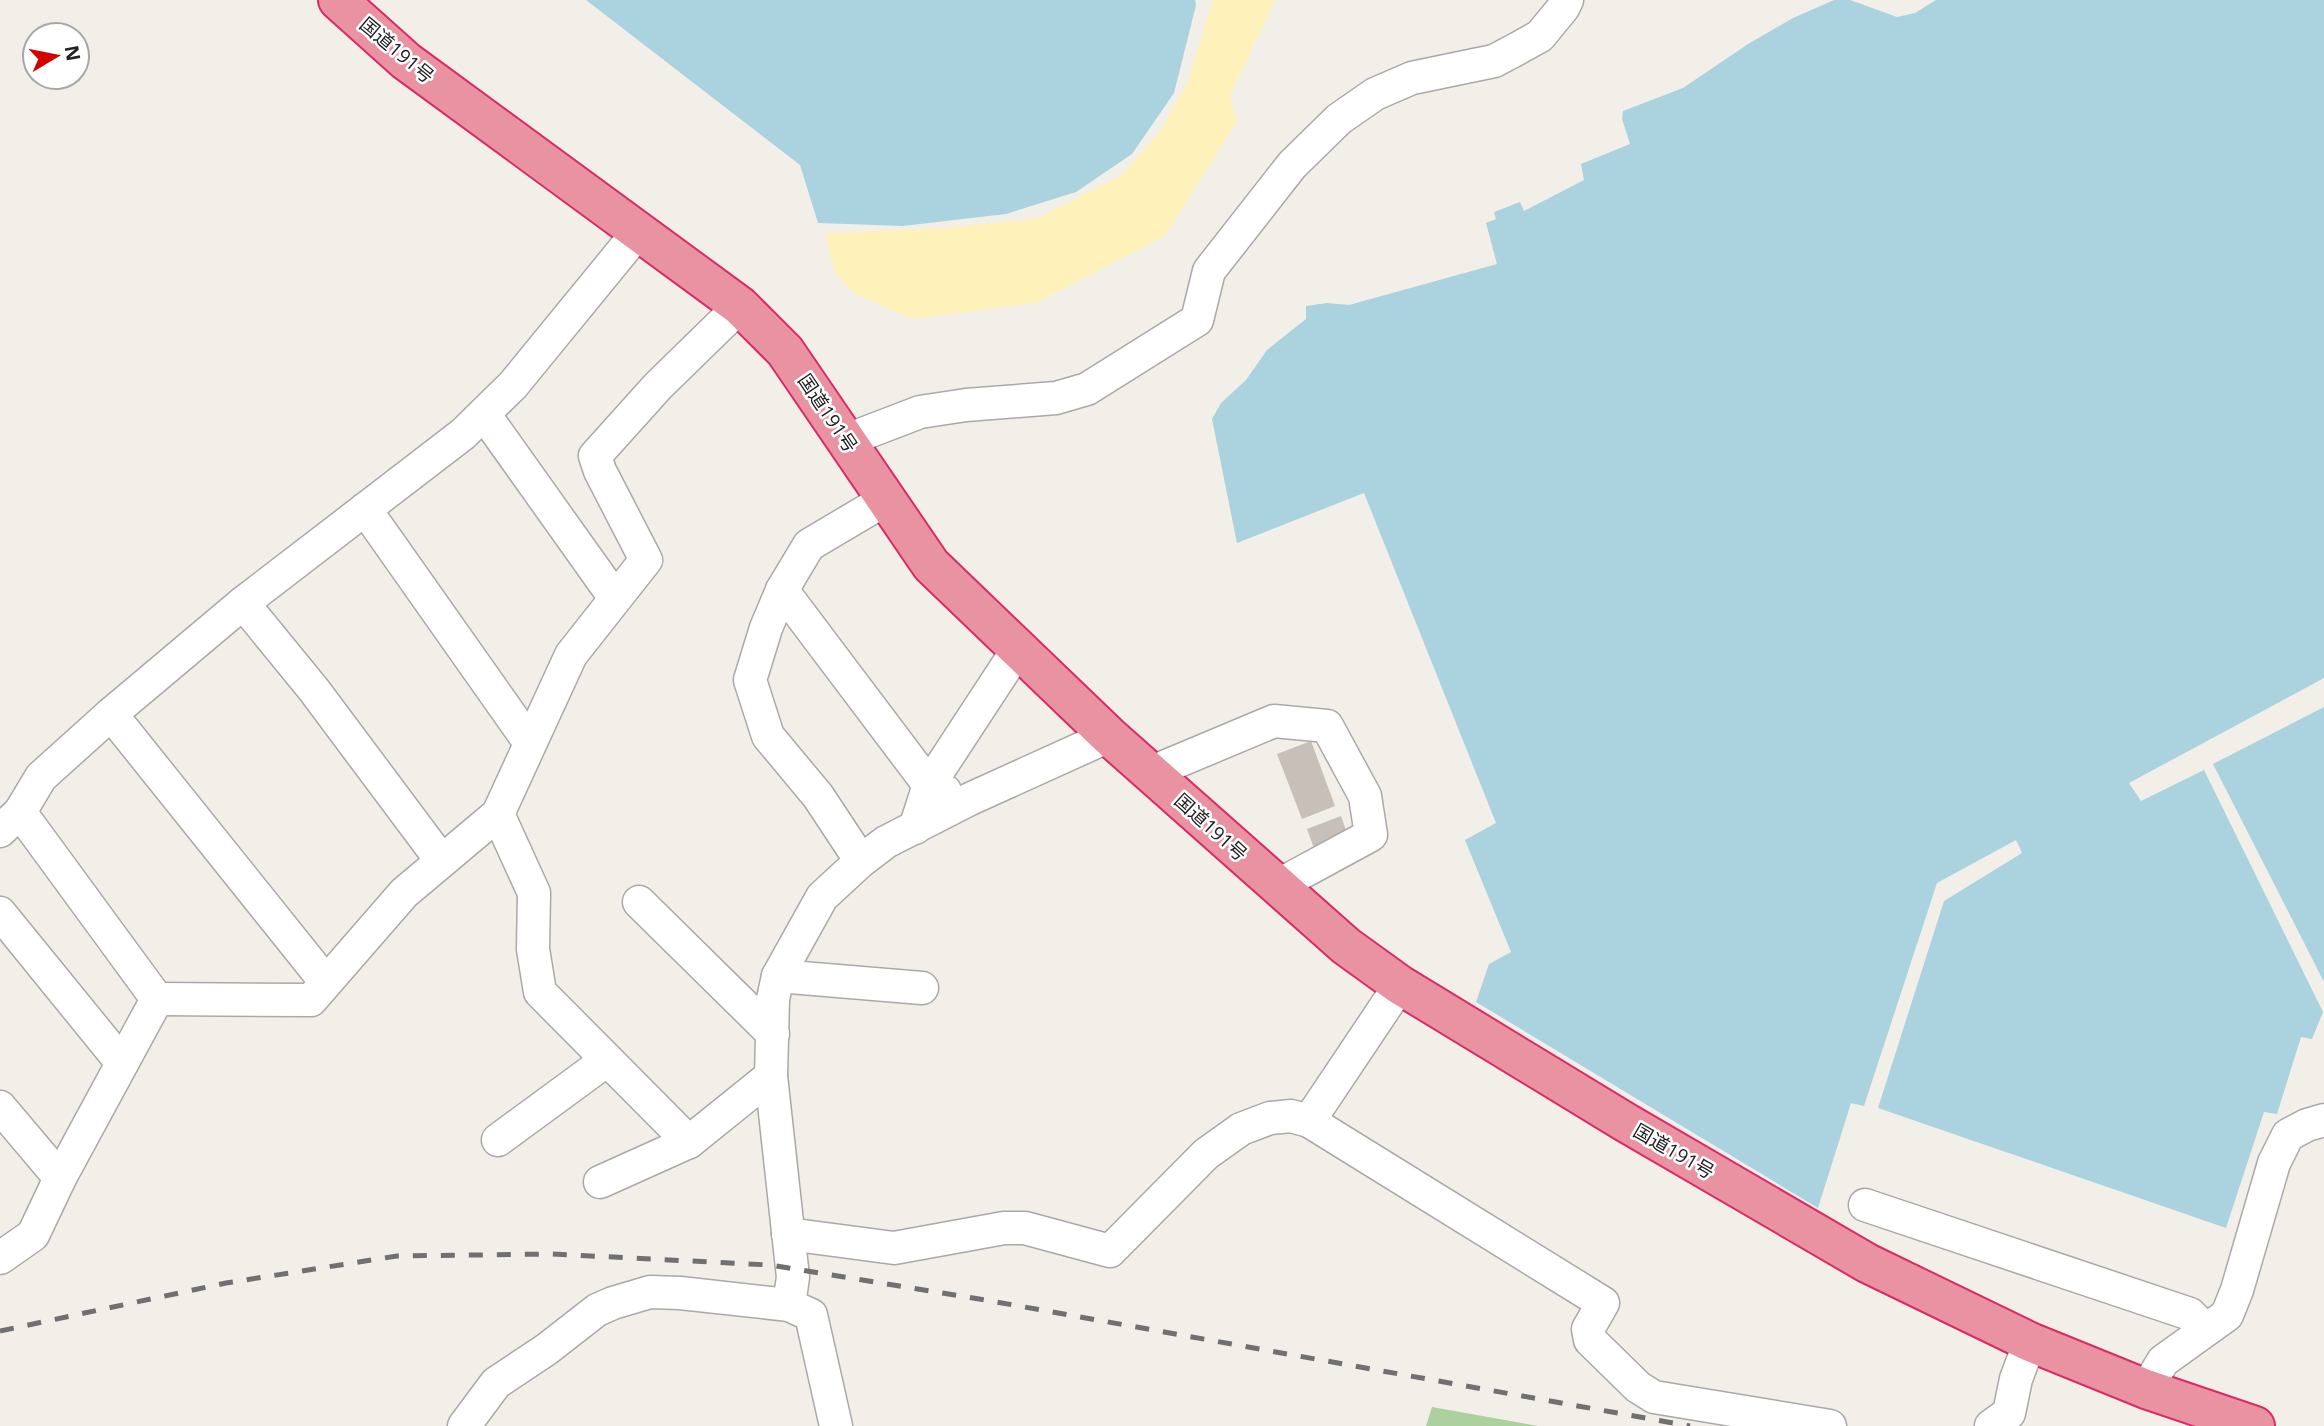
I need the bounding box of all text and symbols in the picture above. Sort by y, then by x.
street label: 国道191号 [354,11,440,89]
north arrow [21,21,91,91]
text: N [59,43,87,63]
street label: 国道191号 [792,369,864,457]
street label: 国道191号 [1169,787,1253,867]
street label: 国道191号 [1629,1117,1719,1185]

